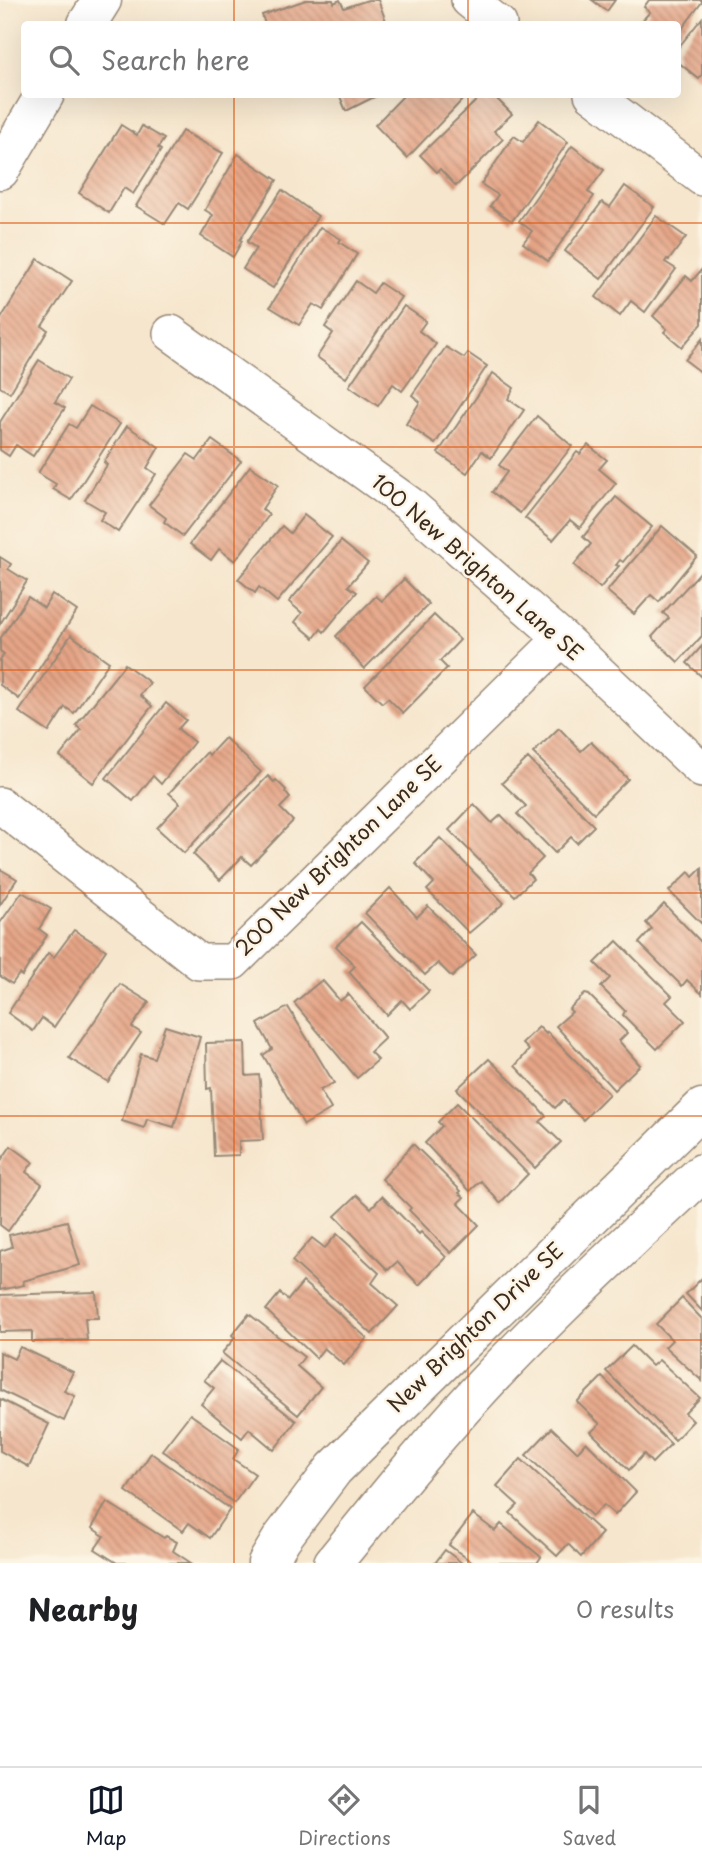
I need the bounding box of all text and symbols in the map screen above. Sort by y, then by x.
search box [21,21,681,98]
text: Search here [101,40,250,79]
icon: search [45,41,83,79]
street label: 100 New Brighton Lane SE [365,465,591,668]
street label: 200 New Brighton Lane SE [227,747,448,962]
street label: New Brighton Drive SE [379,1234,570,1419]
text: Nearby [28,1586,138,1631]
text: 0 results [576,1591,674,1626]
tab: Map [86,1781,126,1851]
tab: Directions [298,1781,391,1851]
tab: Saved [562,1781,616,1851]

